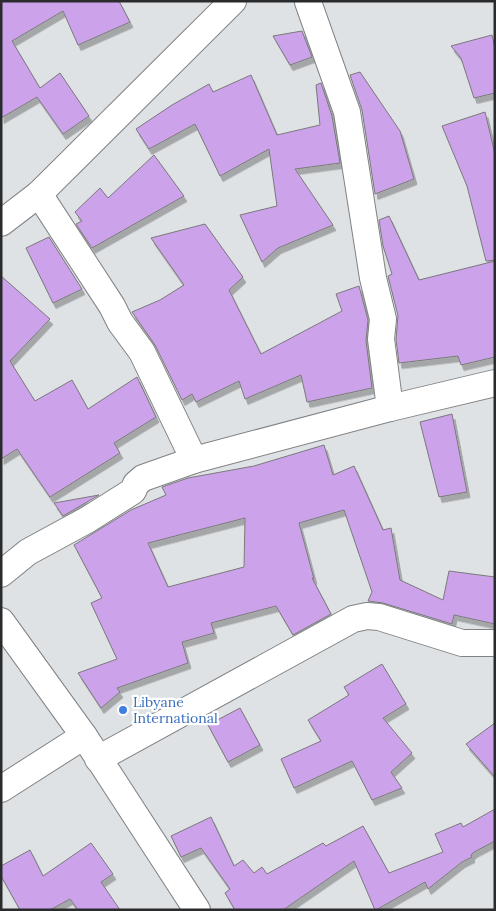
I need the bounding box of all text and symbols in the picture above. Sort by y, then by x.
place label: Libyane International [133,693,218,727]
marker: Libyane International [117,704,129,716]

